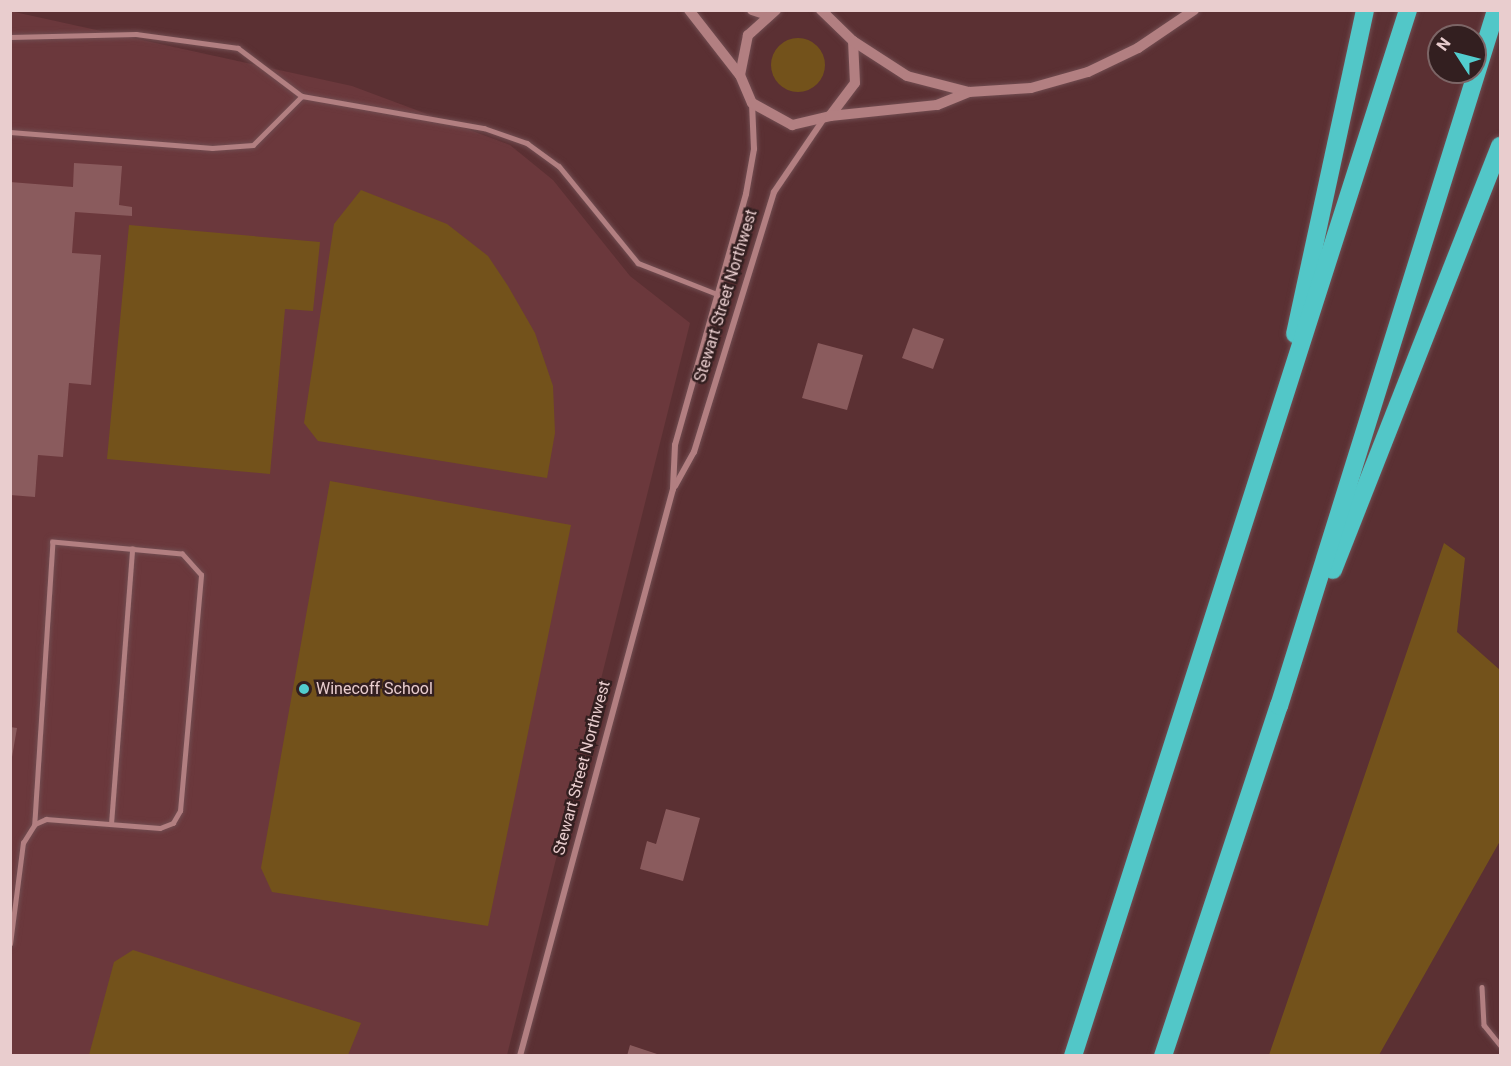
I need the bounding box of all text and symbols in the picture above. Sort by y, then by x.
north arrow [1427,24,1487,84]
text: N [1433,34,1455,54]
street label: Stewart Street Northwest [691,207,761,385]
place label: Winecoff School [316,679,433,699]
street label: Stewart Street Northwest [549,679,615,857]
marker: Winecoff School [297,682,311,696]

